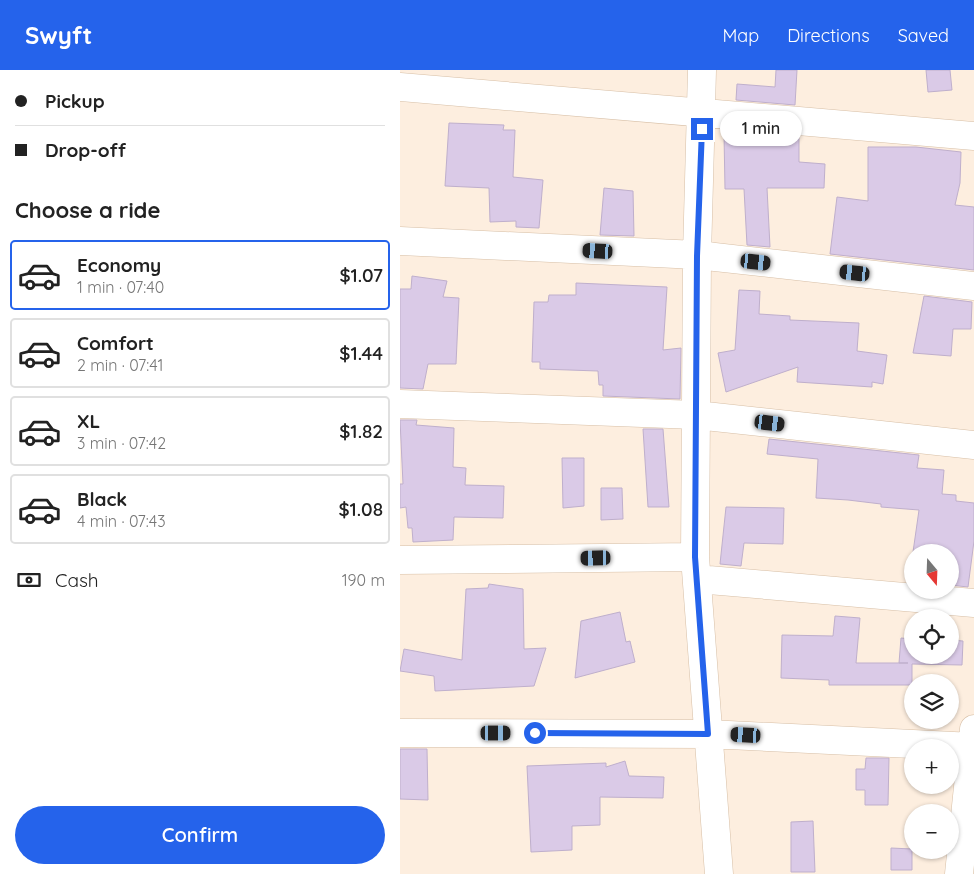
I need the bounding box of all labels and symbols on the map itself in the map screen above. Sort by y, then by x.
callout: 1 min [720,112,802,146]
route end [691,118,713,140]
car [582,243,613,259]
car [740,253,771,271]
car [839,264,870,282]
car [754,414,785,432]
north arrow [904,544,959,599]
car [580,550,611,566]
route start [524,722,546,744]
car [481,726,511,741]
car [730,727,761,743]

